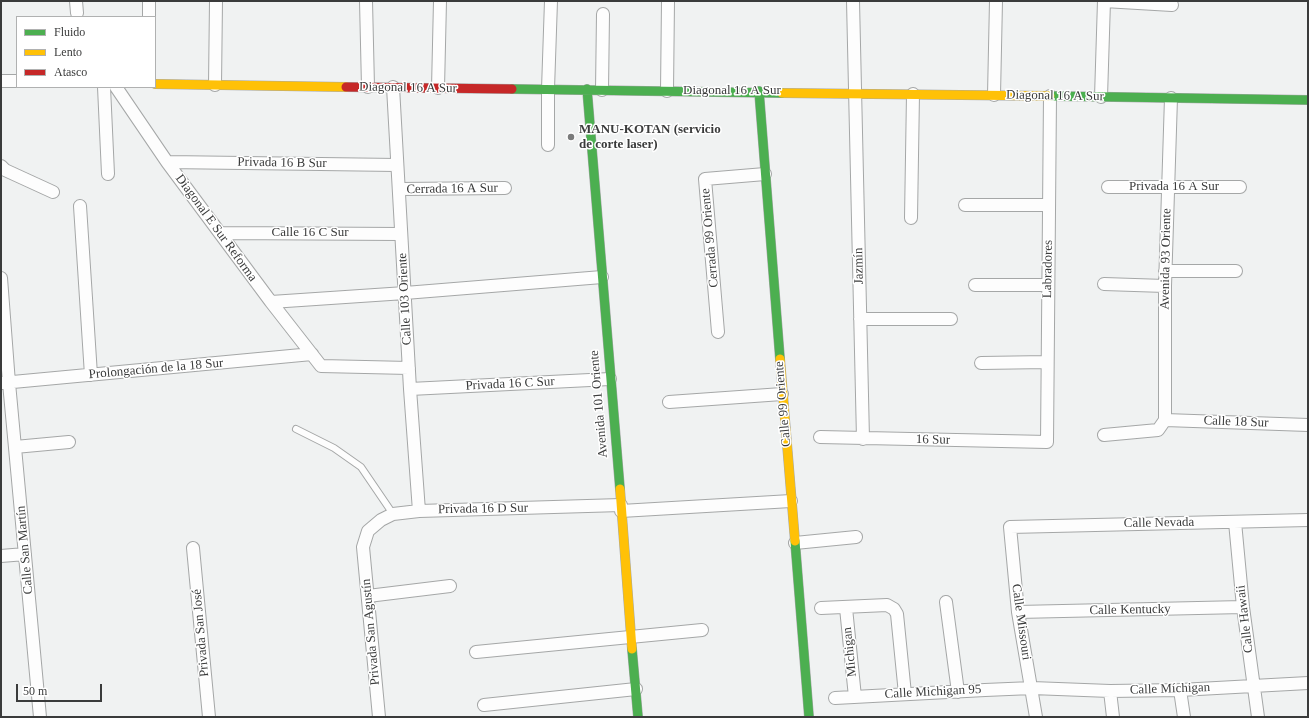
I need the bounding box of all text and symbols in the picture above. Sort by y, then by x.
legend [16,16,156,88]
text: Fluido [54,25,85,39]
text: Lento [54,45,82,59]
text: Atasco [54,65,87,79]
street label: Diagonal 16 A Sur [359,79,457,97]
street label: Diagonal 16 A Sur [683,83,781,99]
street label: Diagonal 16 A Sur [1006,87,1104,105]
place label: MANU-KOTAN (servicio de corte laser) [579,122,721,153]
marker: MANU-KOTAN (servicio de corte laser) [566,132,576,142]
street label: Privada 16 B Sur [237,154,327,172]
street label: Diagonal E Sur Reforma [172,171,260,285]
street label: Privada 16 A Sur [1129,179,1219,195]
street label: Cerrada 16 A Sur [406,180,498,198]
street label: Cerrada 99 Oriente [698,188,722,288]
street label: Avenida 93 Oriente [1157,208,1175,310]
street label: Calle 16 C Sur [272,225,348,241]
street label: Labradores [1040,240,1056,298]
street label: Jazmín [851,247,867,285]
street label: Calle 103 Oriente [395,252,415,346]
street label: Avenida 101 Oriente [587,349,611,459]
street label: Prolongación de la 18 Sur [88,355,224,383]
street label: Calle 99 Oriente [771,361,795,447]
street label: Privada 16 C Sur [465,374,555,394]
street label: Calle 18 Sur [1203,413,1269,431]
street label: 16 Sur [916,432,950,448]
street label: Privada 16 D Sur [438,500,528,518]
street label: Calle San Martín [13,505,37,595]
street label: Calle Nevada [1124,515,1194,531]
street label: Privada San Agustín [359,578,383,686]
street label: Calle Missouri [1008,583,1034,661]
street label: Calle Hawaii [1233,584,1257,654]
street label: Privada San José [189,588,213,678]
street label: Calle Kentucky [1089,601,1171,619]
street label: Michigan [840,626,860,678]
scale bar [18,676,104,702]
street label: Calle Míchigan [1129,680,1211,698]
street label: Calle Michigan 95 [884,682,982,702]
text: 50 m [23,684,47,698]

